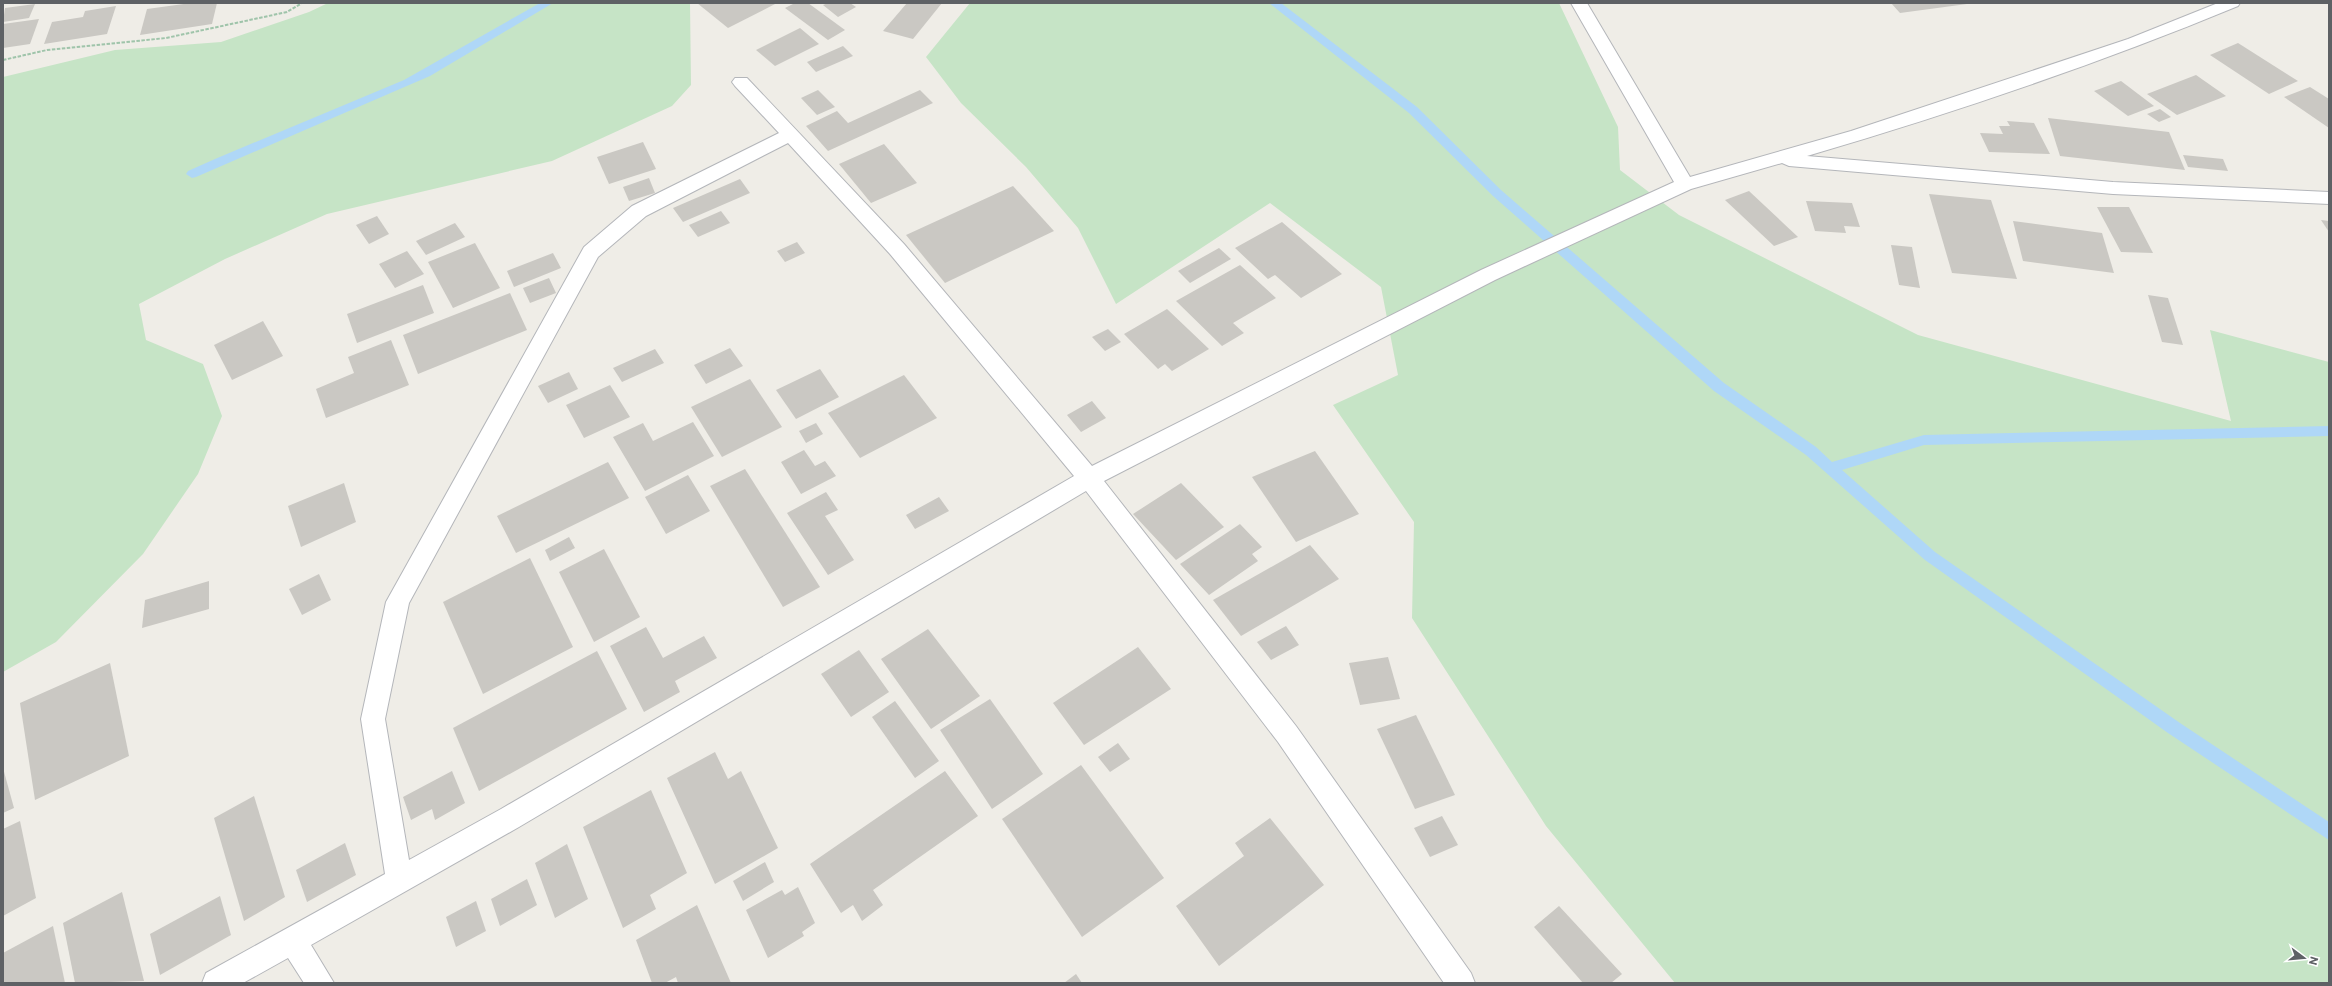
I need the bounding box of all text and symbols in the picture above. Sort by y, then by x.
north arrow [2284,938,2324,978]
text: N [2307,955,2321,967]

